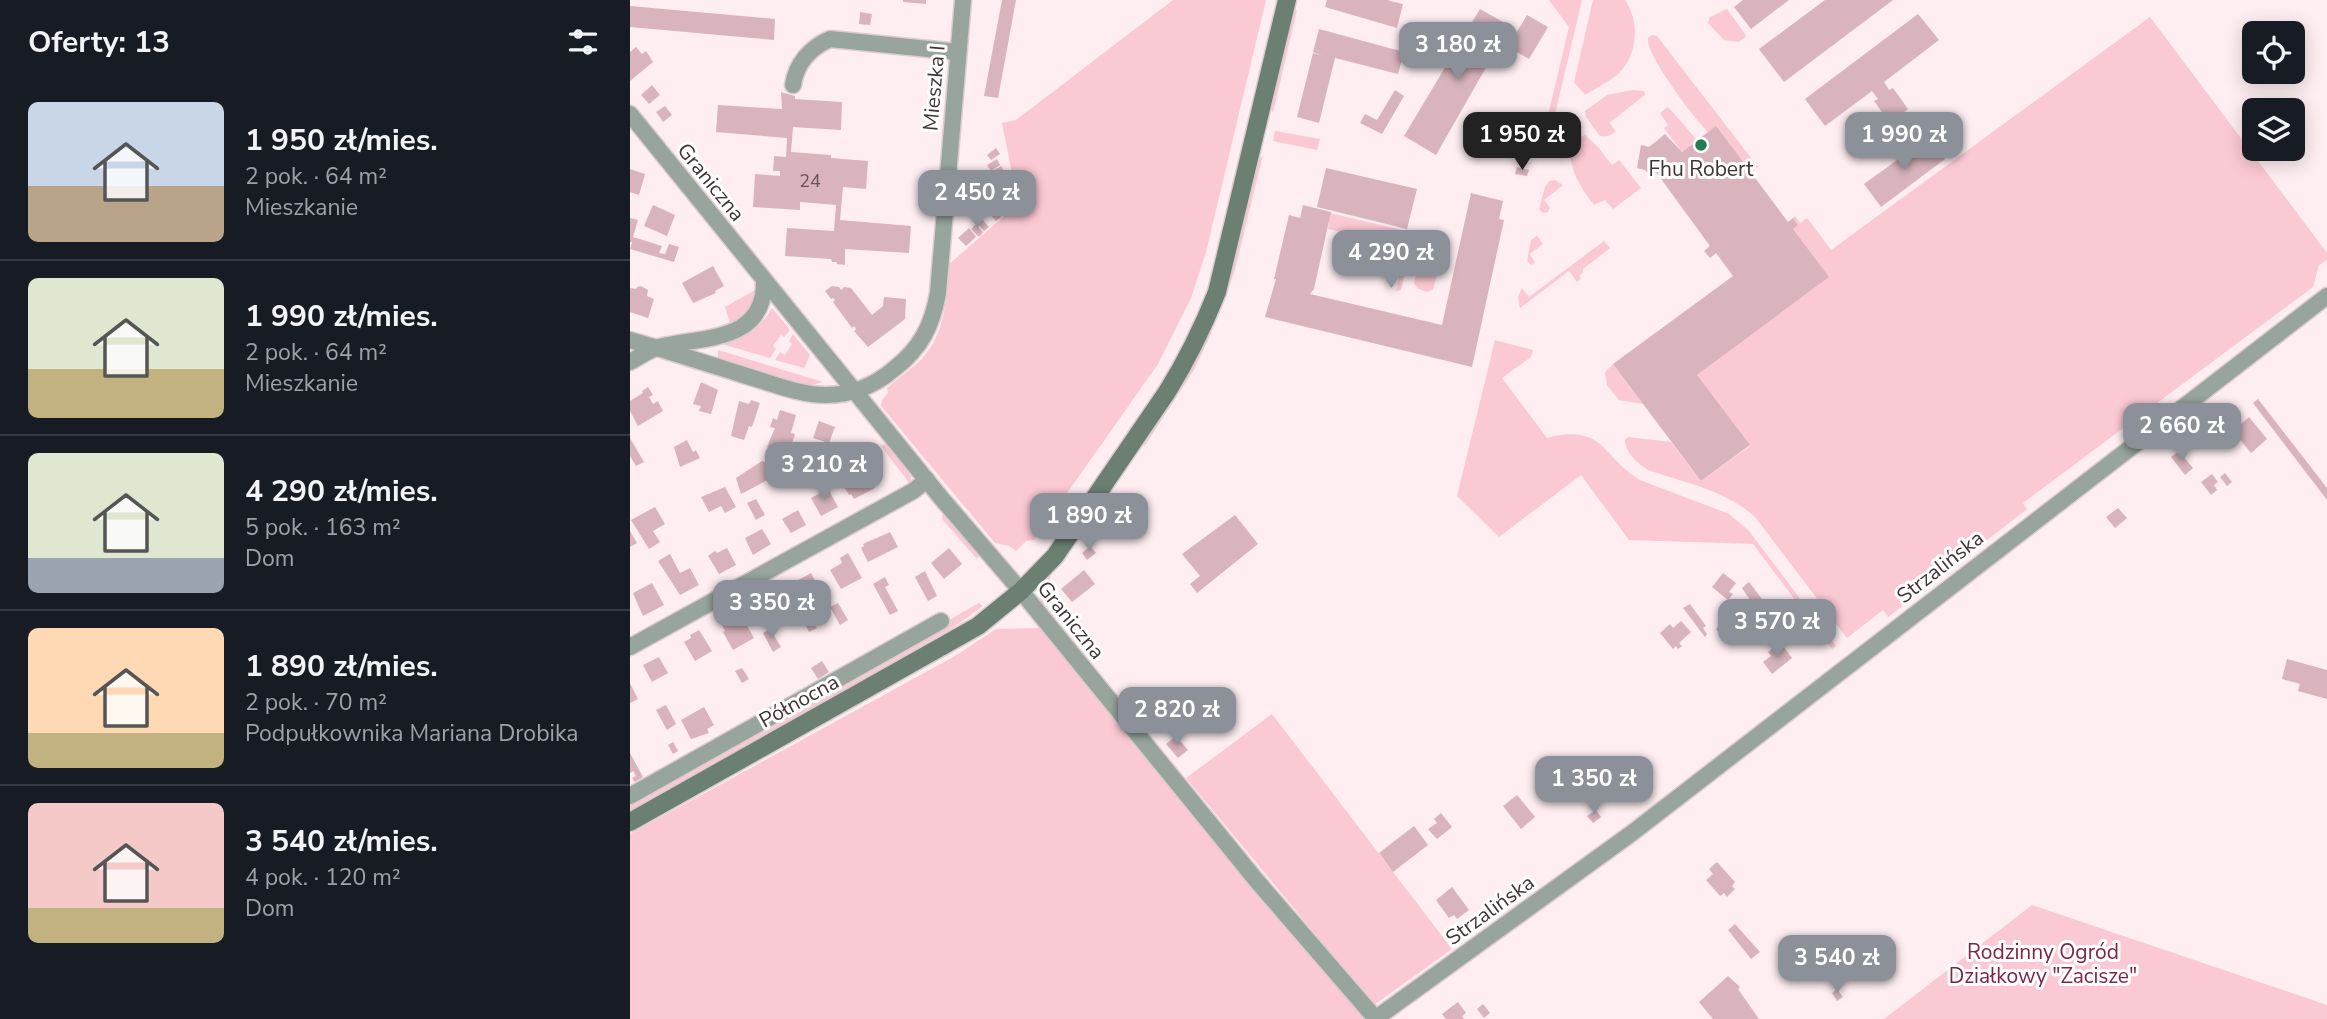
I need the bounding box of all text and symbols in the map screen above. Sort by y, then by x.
map controls [2242,21,2305,161]
button: locate [2242,21,2305,84]
text: Oferty: 13 [28,22,170,63]
pin: 3 180 zł [1386,22,1530,82]
icon: filters [564,23,602,61]
text: 3 180 zł [1415,29,1501,60]
street label: Mieszka I [916,44,952,132]
button: layers [2242,98,2305,161]
pin: 1 950 zł [1450,113,1594,172]
pin: 1 990 zł [1832,113,1976,172]
text: 1 950 zł [1479,119,1565,150]
text: 1 990 zł [1861,119,1947,150]
text: 1 950 zł/mies. [245,120,438,161]
icon: home [84,130,168,214]
street label: Graniczna [671,137,751,227]
marker: Fhu Robert [1693,137,1709,153]
place label: Fhu Robert [1649,155,1754,183]
text: 2 pok. · 64 m² [245,161,387,192]
house number: 24 [799,169,821,193]
pin: 2 450 zł [905,170,1049,230]
text: 2 450 zł [934,177,1020,208]
text: Mieszkanie [245,192,358,223]
pin: 4 290 zł [1319,230,1463,290]
text: 4 290 zł [1348,237,1434,268]
text: 1 990 zł/mies. [245,296,438,337]
icon: home [84,306,168,390]
text: 2 pok. · 64 m² [245,337,387,368]
text: Mieszkanie [245,368,358,399]
pin: 2 660 zł [2110,404,2254,463]
text: 2 660 zł [2139,410,2225,441]
pin: 3 210 zł [752,442,896,502]
text: 3 210 zł [781,449,867,480]
text: 4 290 zł/mies. [245,471,438,512]
icon: home [84,481,168,565]
pin: 1 890 zł [1017,494,1161,553]
text: 1 890 zł [1046,500,1132,531]
text: 5 pok. · 163 m² [245,512,401,543]
street label: Strzalińska [1891,524,1989,610]
text: Dom [245,543,295,574]
street label: Graniczna [1031,575,1111,665]
pin: 3 350 zł [700,580,844,640]
text: 3 350 zł [729,587,815,618]
pin: 3 570 zł [1705,600,1849,659]
text: 3 570 zł [1734,606,1820,637]
text: 1 890 zł/mies. [245,646,438,687]
icon: home [84,656,168,740]
street label: Północna [754,668,844,734]
text: 2 pok. · 70 m² [245,687,387,718]
pin: 2 820 zł [1105,688,1249,747]
text: 2 820 zł [1134,694,1220,725]
text: Podpułkownika Mariana Drobika [245,718,578,749]
pin: 1 350 zł [1522,756,1666,816]
text: 1 350 zł [1551,763,1637,794]
text: 3 540 zł/mies. [245,821,438,862]
icon: home [84,831,168,915]
text: 4 pok. · 120 m² [245,862,401,893]
street label: Strzalińska [1440,868,1540,952]
text: Dom [245,893,295,924]
pin: 3 540 zł [1765,936,1909,995]
park label: Rodzinny Ogród Działkowy "Zacisze" [1949,938,2137,990]
text: 3 540 zł [1794,942,1880,973]

